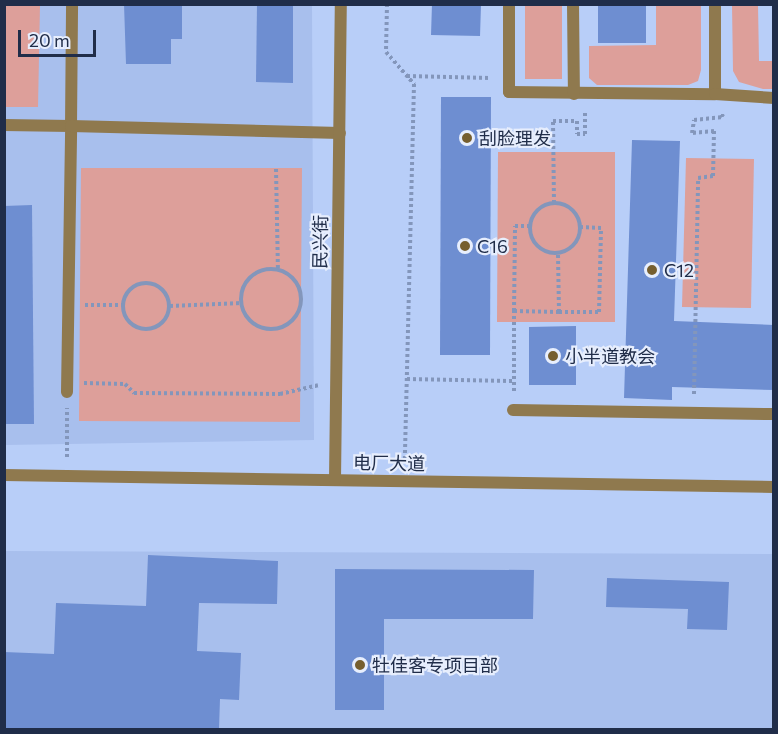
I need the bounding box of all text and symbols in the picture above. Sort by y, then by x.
scale bar [21,18,99,56]
text: 20 m [29,29,70,51]
place label: 刮脸理发 [479,127,551,149]
marker: 刮脸理发 [460,131,474,145]
street label: 民兴街 [309,215,331,269]
place label: C16 [477,235,508,257]
marker: C16 [458,239,472,253]
place label: C12 [664,259,694,281]
marker: C12 [645,263,659,277]
place label: 小半道教会 [565,345,655,367]
marker: 小半道教会 [546,349,560,363]
street label: 电厂大道 [353,452,425,474]
place label: 牡佳客专项目部 [372,654,498,676]
marker: 牡佳客专项目部 [353,658,367,672]

